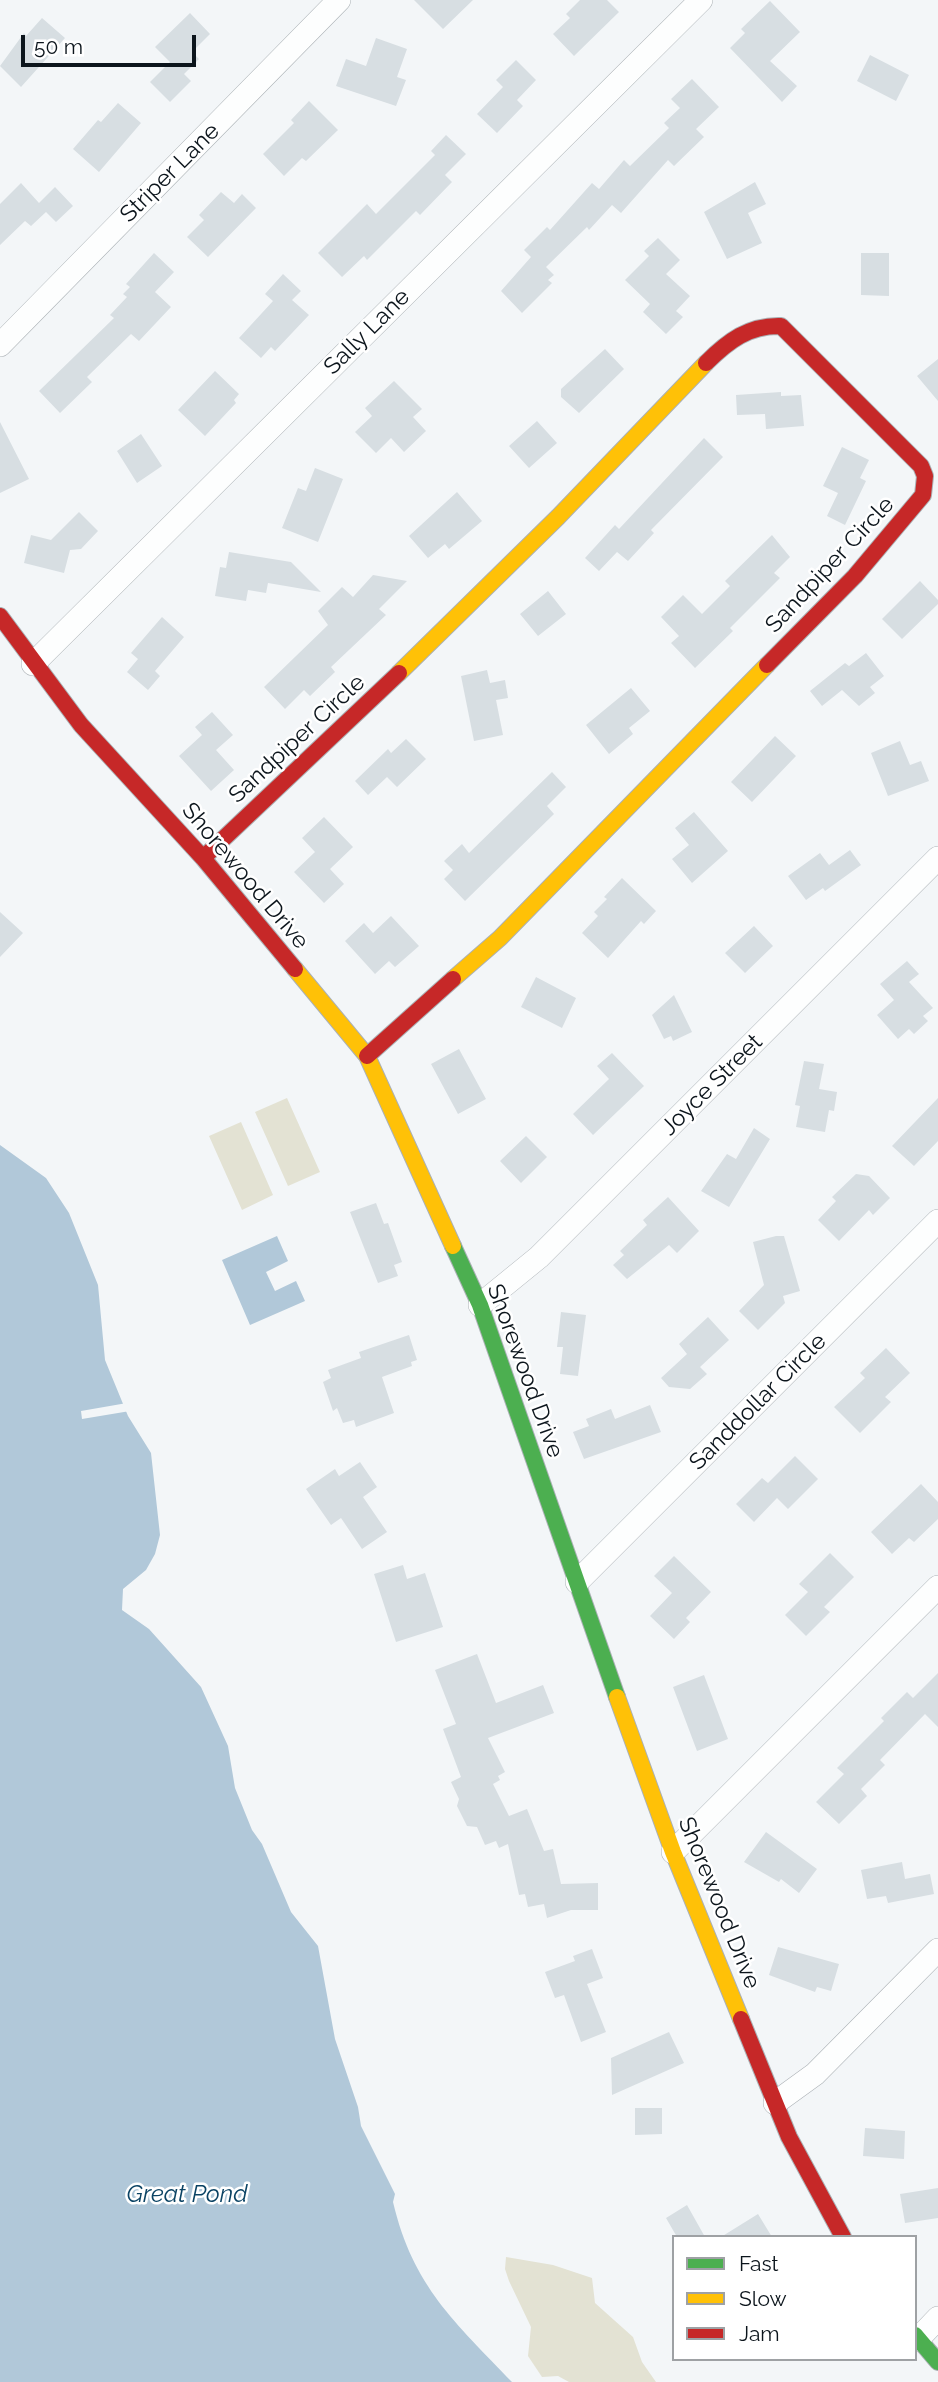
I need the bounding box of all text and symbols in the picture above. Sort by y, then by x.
scale bar [24,21,200,65]
text: 50 m [34,34,83,59]
street label: Striper Lane [115,118,225,228]
street label: Sally Lane [318,283,416,381]
street label: Sandpiper Circle [760,491,900,639]
street label: Sandpiper Circle [223,669,371,809]
street label: Shorewood Drive [176,797,314,955]
street label: Joyce Street [656,1029,768,1141]
street label: Shorewood Drive [481,1280,569,1462]
street label: Sanddollar Circle [684,1328,832,1476]
street label: Shorewood Drive [672,1813,766,1993]
water label: Great Pond [127,2181,247,2209]
legend [672,2235,917,2361]
text: Fast [739,2251,779,2276]
text: Slow [739,2286,787,2311]
text: Jam [739,2321,780,2346]

